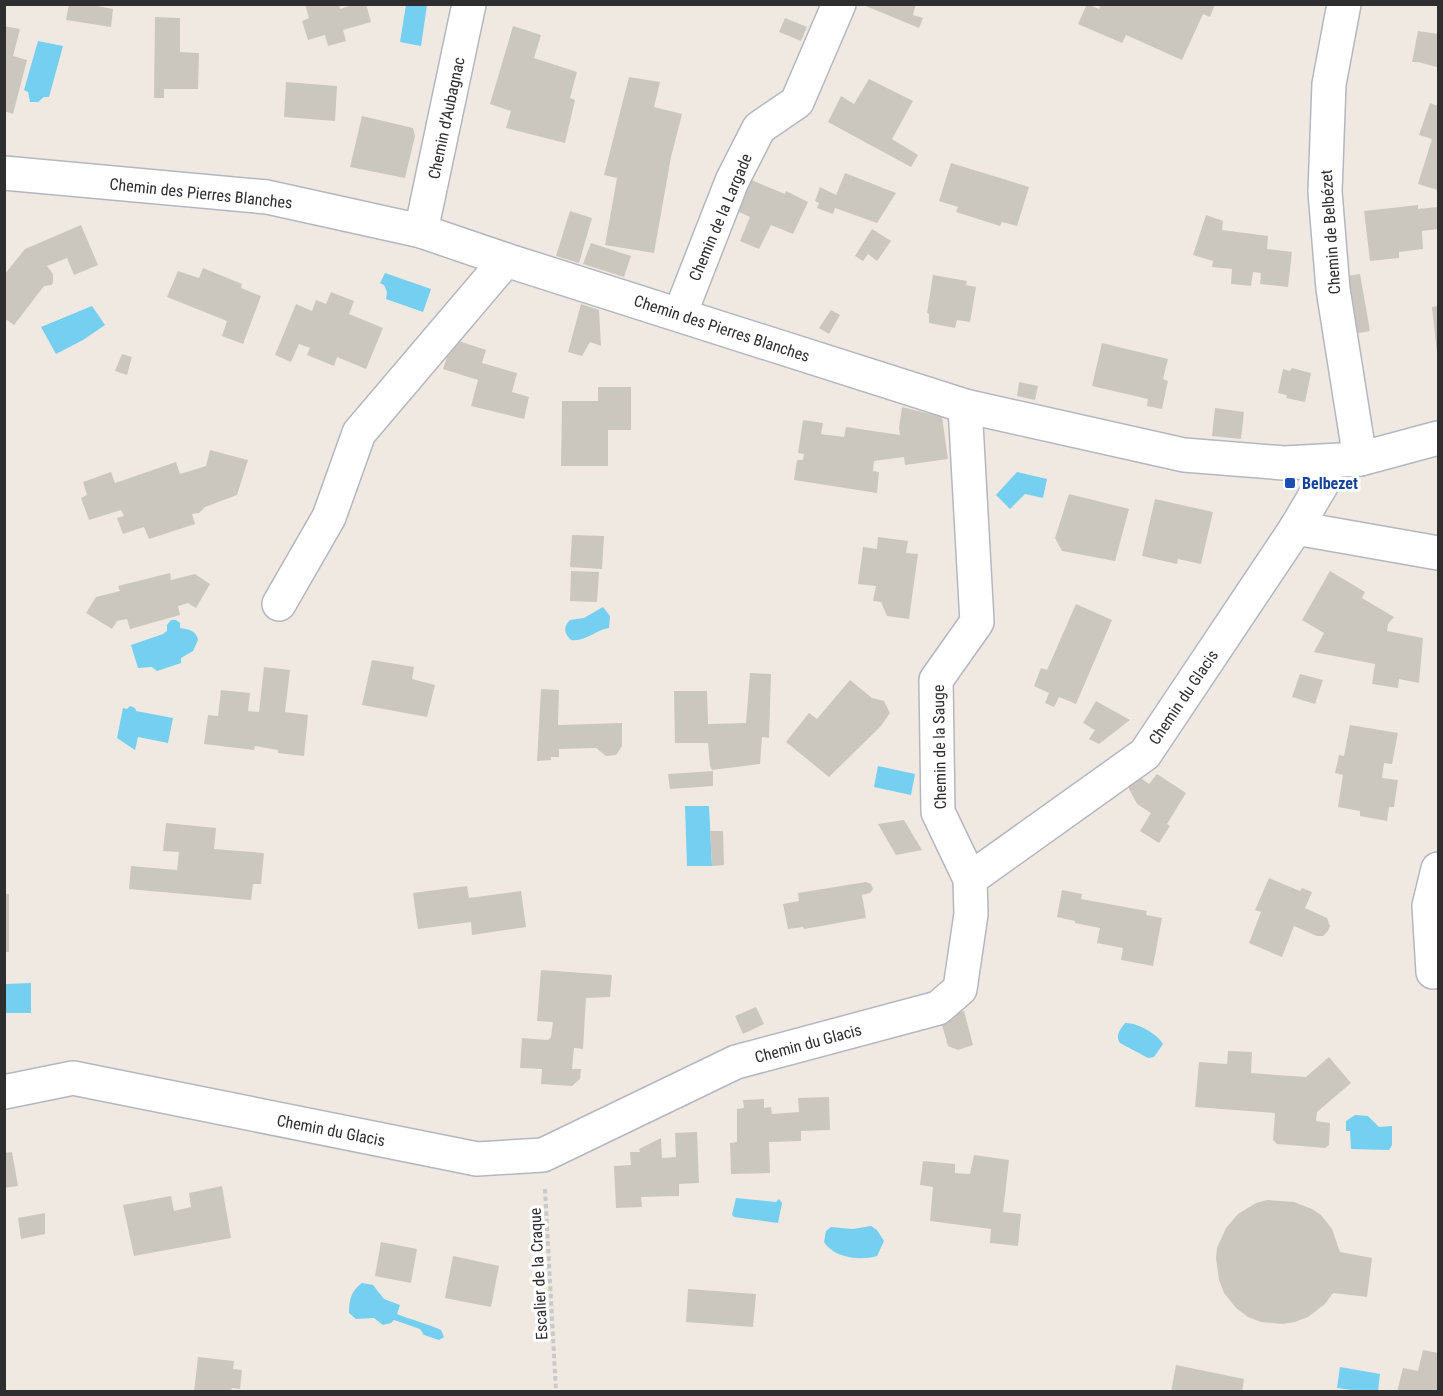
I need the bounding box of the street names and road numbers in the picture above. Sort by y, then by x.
street label: Chemin d'Aubagnac [424,55,469,181]
street label: Chemin de la Largade [685,151,756,284]
street label: Chemin de Belbézet [1317,169,1344,295]
street label: Chemin des Pierres Blanches [109,174,293,213]
street label: Chemin des Pierres Blanches [632,291,812,366]
street label: Chemin du Glacis [1145,646,1222,748]
street label: Chemin de la Sauge [929,685,950,809]
street label: Chemin du Glacis [753,1020,864,1067]
street label: Chemin du Glacis [275,1111,387,1150]
street label: Escalier de la Craque [526,1207,551,1341]

